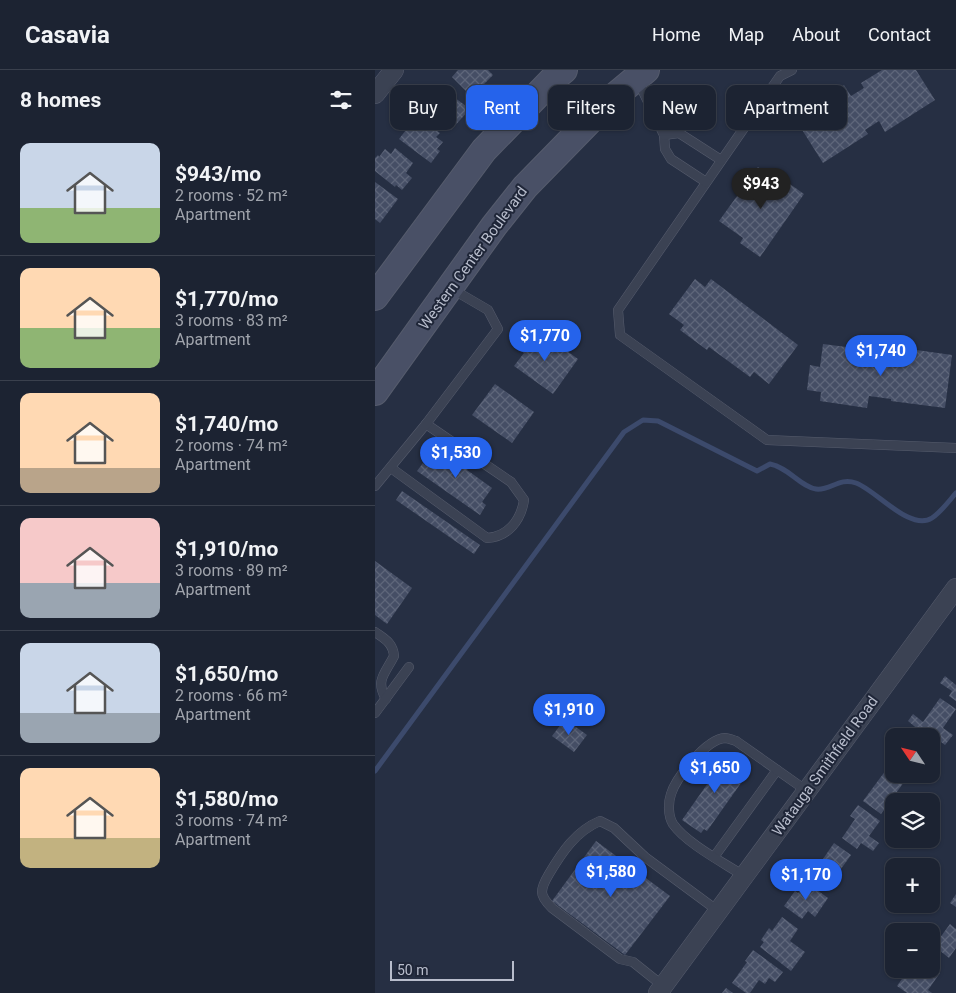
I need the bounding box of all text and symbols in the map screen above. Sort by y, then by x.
text: Casavia [25,21,110,49]
text: Home [652,24,701,45]
text: Map [729,24,764,45]
text: About [792,24,840,45]
text: Contact [868,24,931,45]
chip: Buy [390,85,456,130]
chip: Rent [466,85,538,130]
chip: Filters [548,85,634,130]
chip: New [644,85,716,130]
chip: Apartment [726,85,847,130]
icon: filters [327,86,355,114]
text: 8 homes [20,88,101,112]
text: $943/mo [175,162,261,186]
icon: home [60,163,120,223]
pin: $943 [731,168,791,210]
text: $943 [743,174,779,193]
street label: Western Center Boulevard [415,183,531,333]
text: 2 rooms · 52 m² [175,186,288,205]
text: Apartment [175,205,251,224]
text: $1,770/mo [175,287,278,311]
icon: home [60,288,120,348]
text: 3 rooms · 83 m² [175,311,288,330]
pin: $1,770 [504,320,586,362]
text: $1,770 [520,326,570,345]
text: Apartment [175,330,251,349]
pin: $1,740 [840,334,922,377]
text: $1,740 [856,341,906,360]
text: $1,740/mo [175,412,278,436]
icon: home [60,413,120,473]
text: 2 rooms · 74 m² [175,436,288,455]
pin: $1,530 [415,436,497,479]
text: $1,530 [431,443,481,462]
text: Apartment [175,455,251,474]
text: $1,910/mo [175,537,278,561]
icon: home [60,538,120,598]
text: 3 rooms · 89 m² [175,561,288,580]
text: Apartment [175,580,251,599]
text: $1,650/mo [175,662,278,686]
icon: home [60,663,120,723]
text: 2 rooms · 66 m² [175,686,288,705]
street label: Watauga Smithfield Road [768,693,882,839]
pin: $1,910 [528,694,610,736]
text: $1,910 [544,700,594,719]
text: Apartment [175,705,251,724]
north arrow [885,728,940,782]
map controls [885,728,940,978]
pin: $1,650 [674,752,756,794]
text: $1,650 [690,758,740,777]
text: $1,580/mo [175,787,278,811]
icon: home [60,788,120,848]
button: layers [885,793,940,848]
text: 3 rooms · 74 m² [175,811,288,830]
text: Apartment [175,830,251,849]
pin: $1,580 [570,856,652,898]
pin: $1,170 [765,858,847,901]
button: + [885,858,940,913]
text: $1,580 [586,862,636,881]
text: $1,170 [781,865,831,884]
button: − [885,923,940,978]
scale bar [390,958,514,981]
text: 50 m [397,962,429,978]

